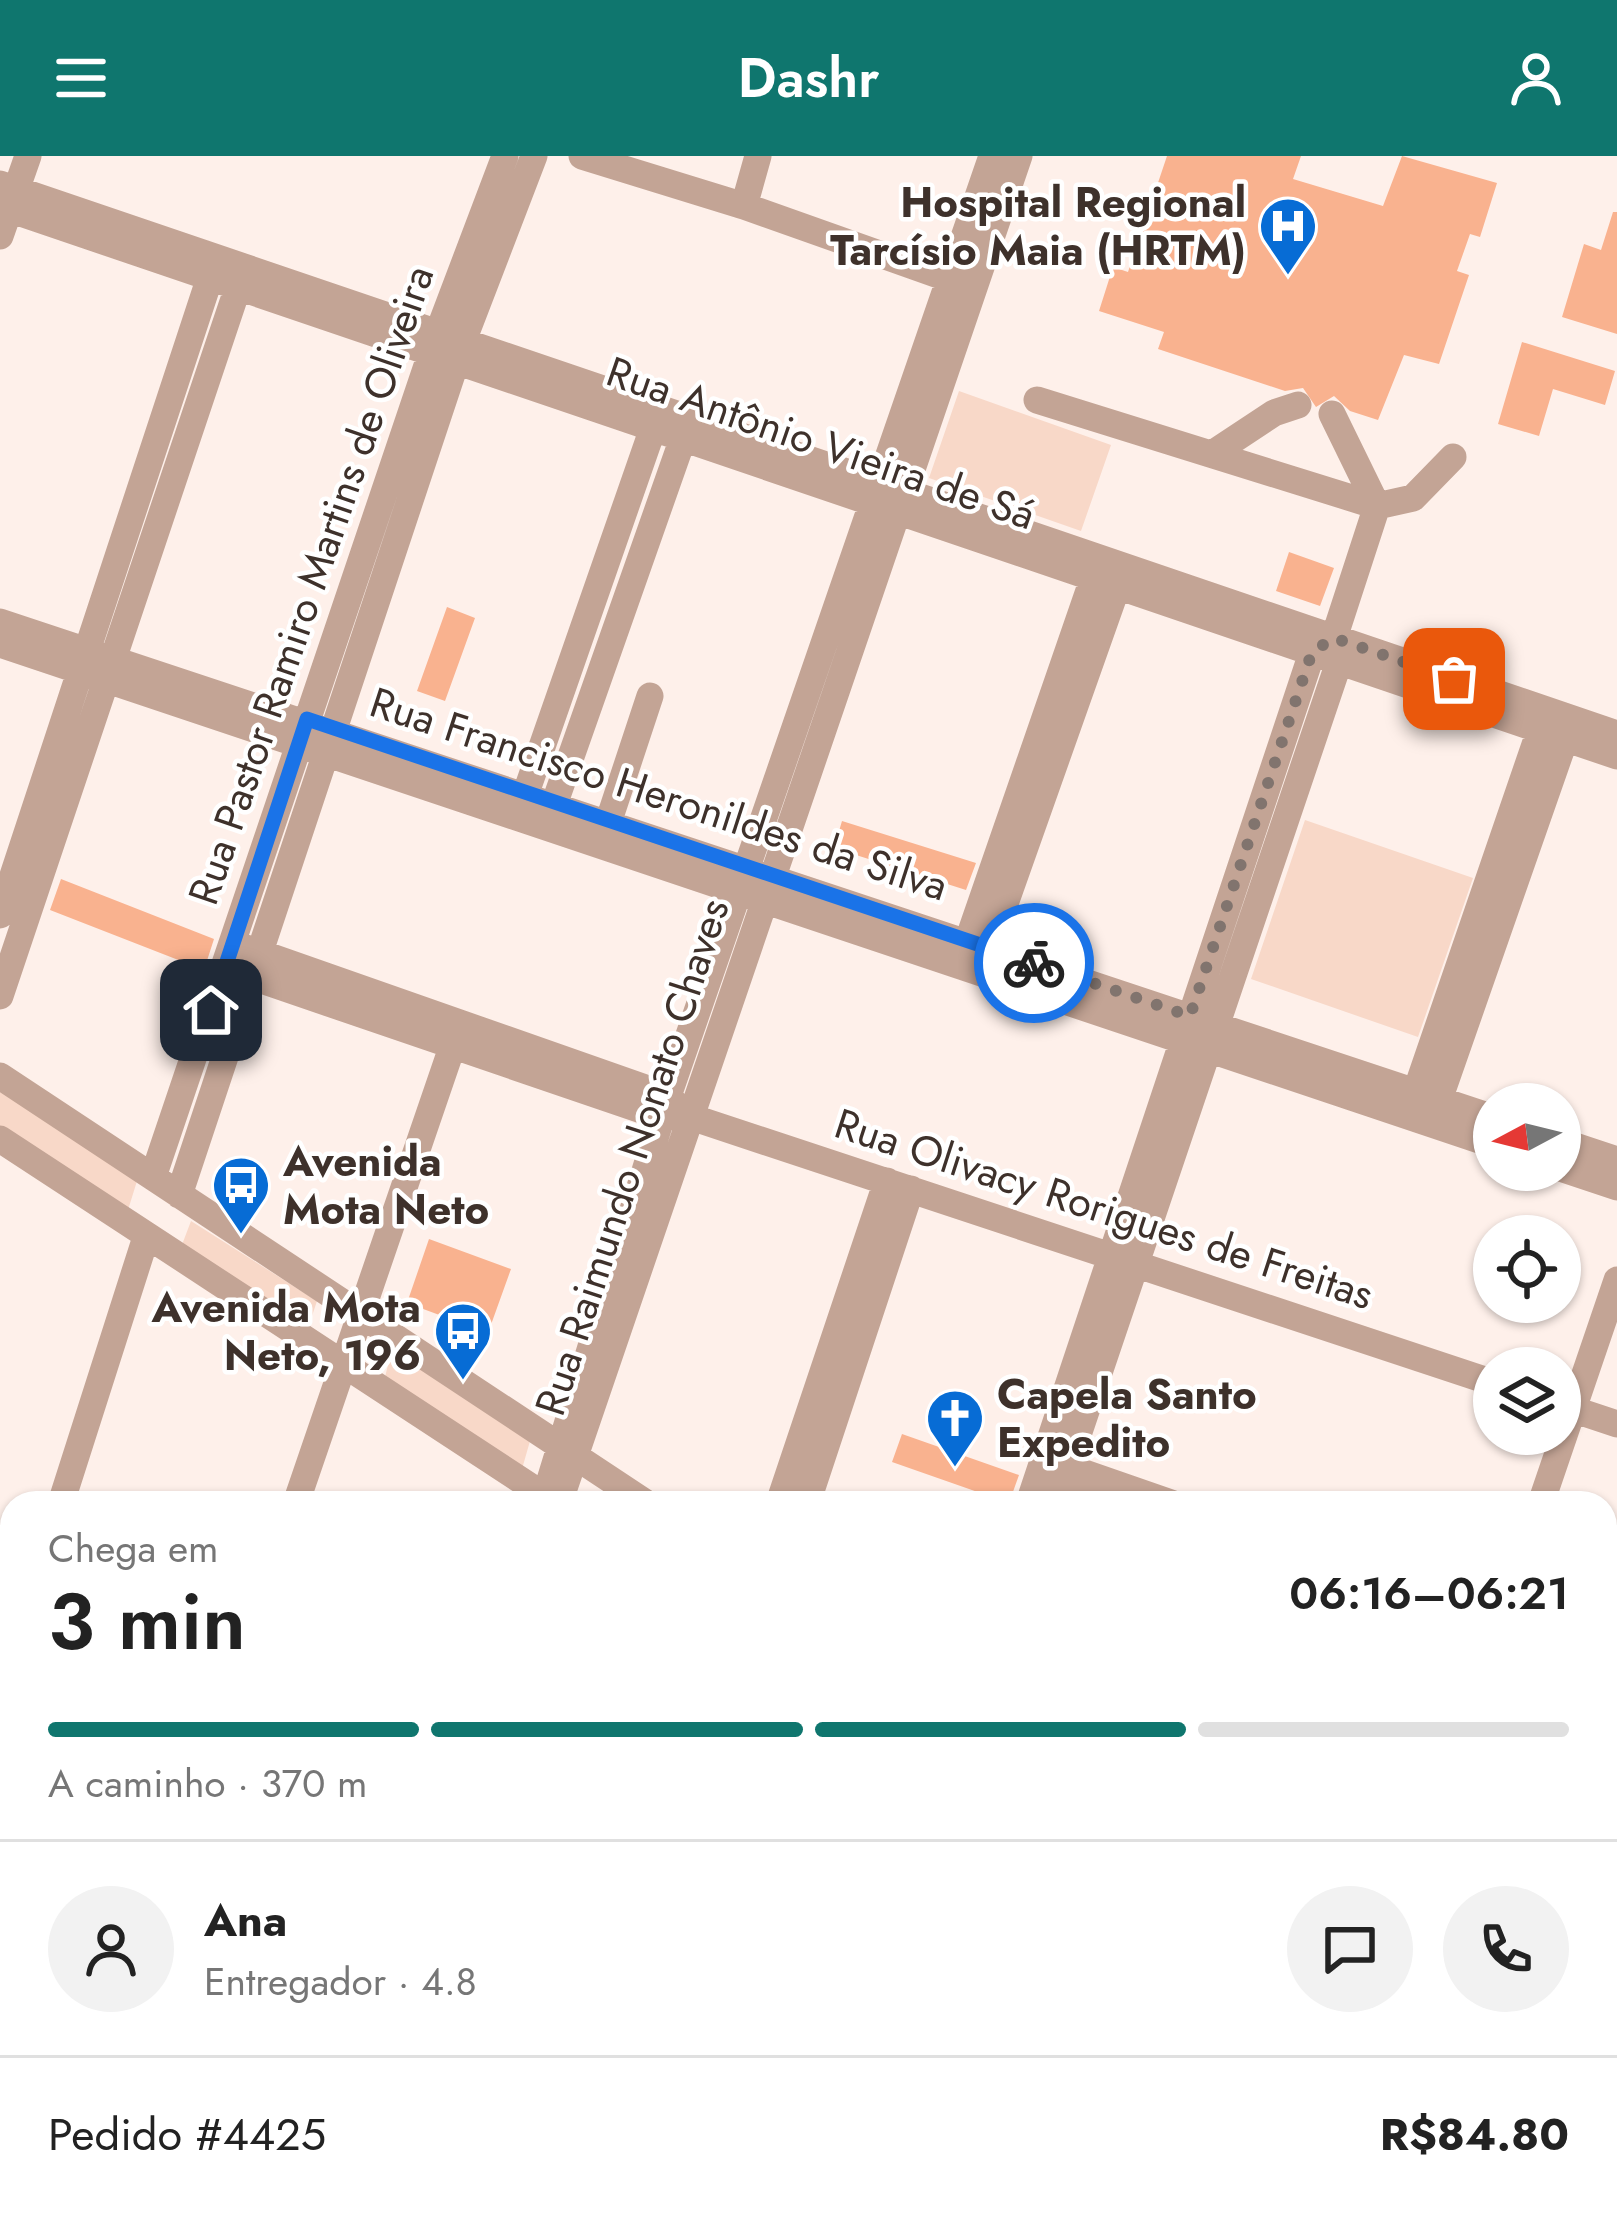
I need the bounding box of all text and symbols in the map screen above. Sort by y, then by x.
text: Dashr [738,39,879,117]
icon: menu [48,45,114,111]
icon: person [1503,45,1569,111]
place label: Hospital Regional Tarcísio Maia (HRTM) [830,172,1246,281]
hospital icon: Hospital Regional Tarcísio Maia (HRTM) [1257,195,1319,277]
street label: Rua Pastor Ramiro Martins de Oliveira [173,257,449,913]
street label: Rua Antônio Vieira de Sá [599,341,1043,545]
pin [1403,628,1505,730]
icon: bag [1421,646,1487,712]
street label: Rua Francisco Heronildes da Silva [362,672,956,916]
street label: Rua Raimundo Nonato Chaves [520,891,744,1423]
courier [974,903,1094,1023]
icon: bike [1001,930,1067,996]
pin [160,959,262,1061]
icon: home [178,977,244,1043]
north arrow [1473,1083,1581,1191]
map controls [1473,1083,1581,1455]
street label: Rua Olivacy Rorigues de Freitas [827,1093,1381,1325]
place label: Avenida Mota Neto [282,1131,489,1240]
bus stop icon: Avenida Mota Neto [210,1154,272,1236]
button: locate [1473,1215,1581,1323]
place label: Avenida Mota Neto, 196 [151,1277,421,1386]
bus stop icon: Avenida Mota Neto, 196 [432,1300,494,1382]
button: layers [1473,1347,1581,1455]
place label: Capela Santo Expedito [997,1364,1257,1473]
church icon: Capela Santo Expedito [924,1387,986,1469]
text: Chega em [48,1520,218,1577]
text: 06:16–06:21 [1289,1561,1569,1626]
text: 3 min [48,1566,246,1678]
text: A caminho · 370 m [48,1755,367,1812]
button: person [48,1886,174,2012]
button: chat [1287,1886,1413,2012]
button: phone [1443,1886,1569,2012]
text: Ana [204,1888,287,1953]
text: Entregador · 4.8 [204,1953,477,2010]
text: Pedido #4425 [48,2102,326,2167]
text: R$84.80 [1380,2102,1569,2167]

